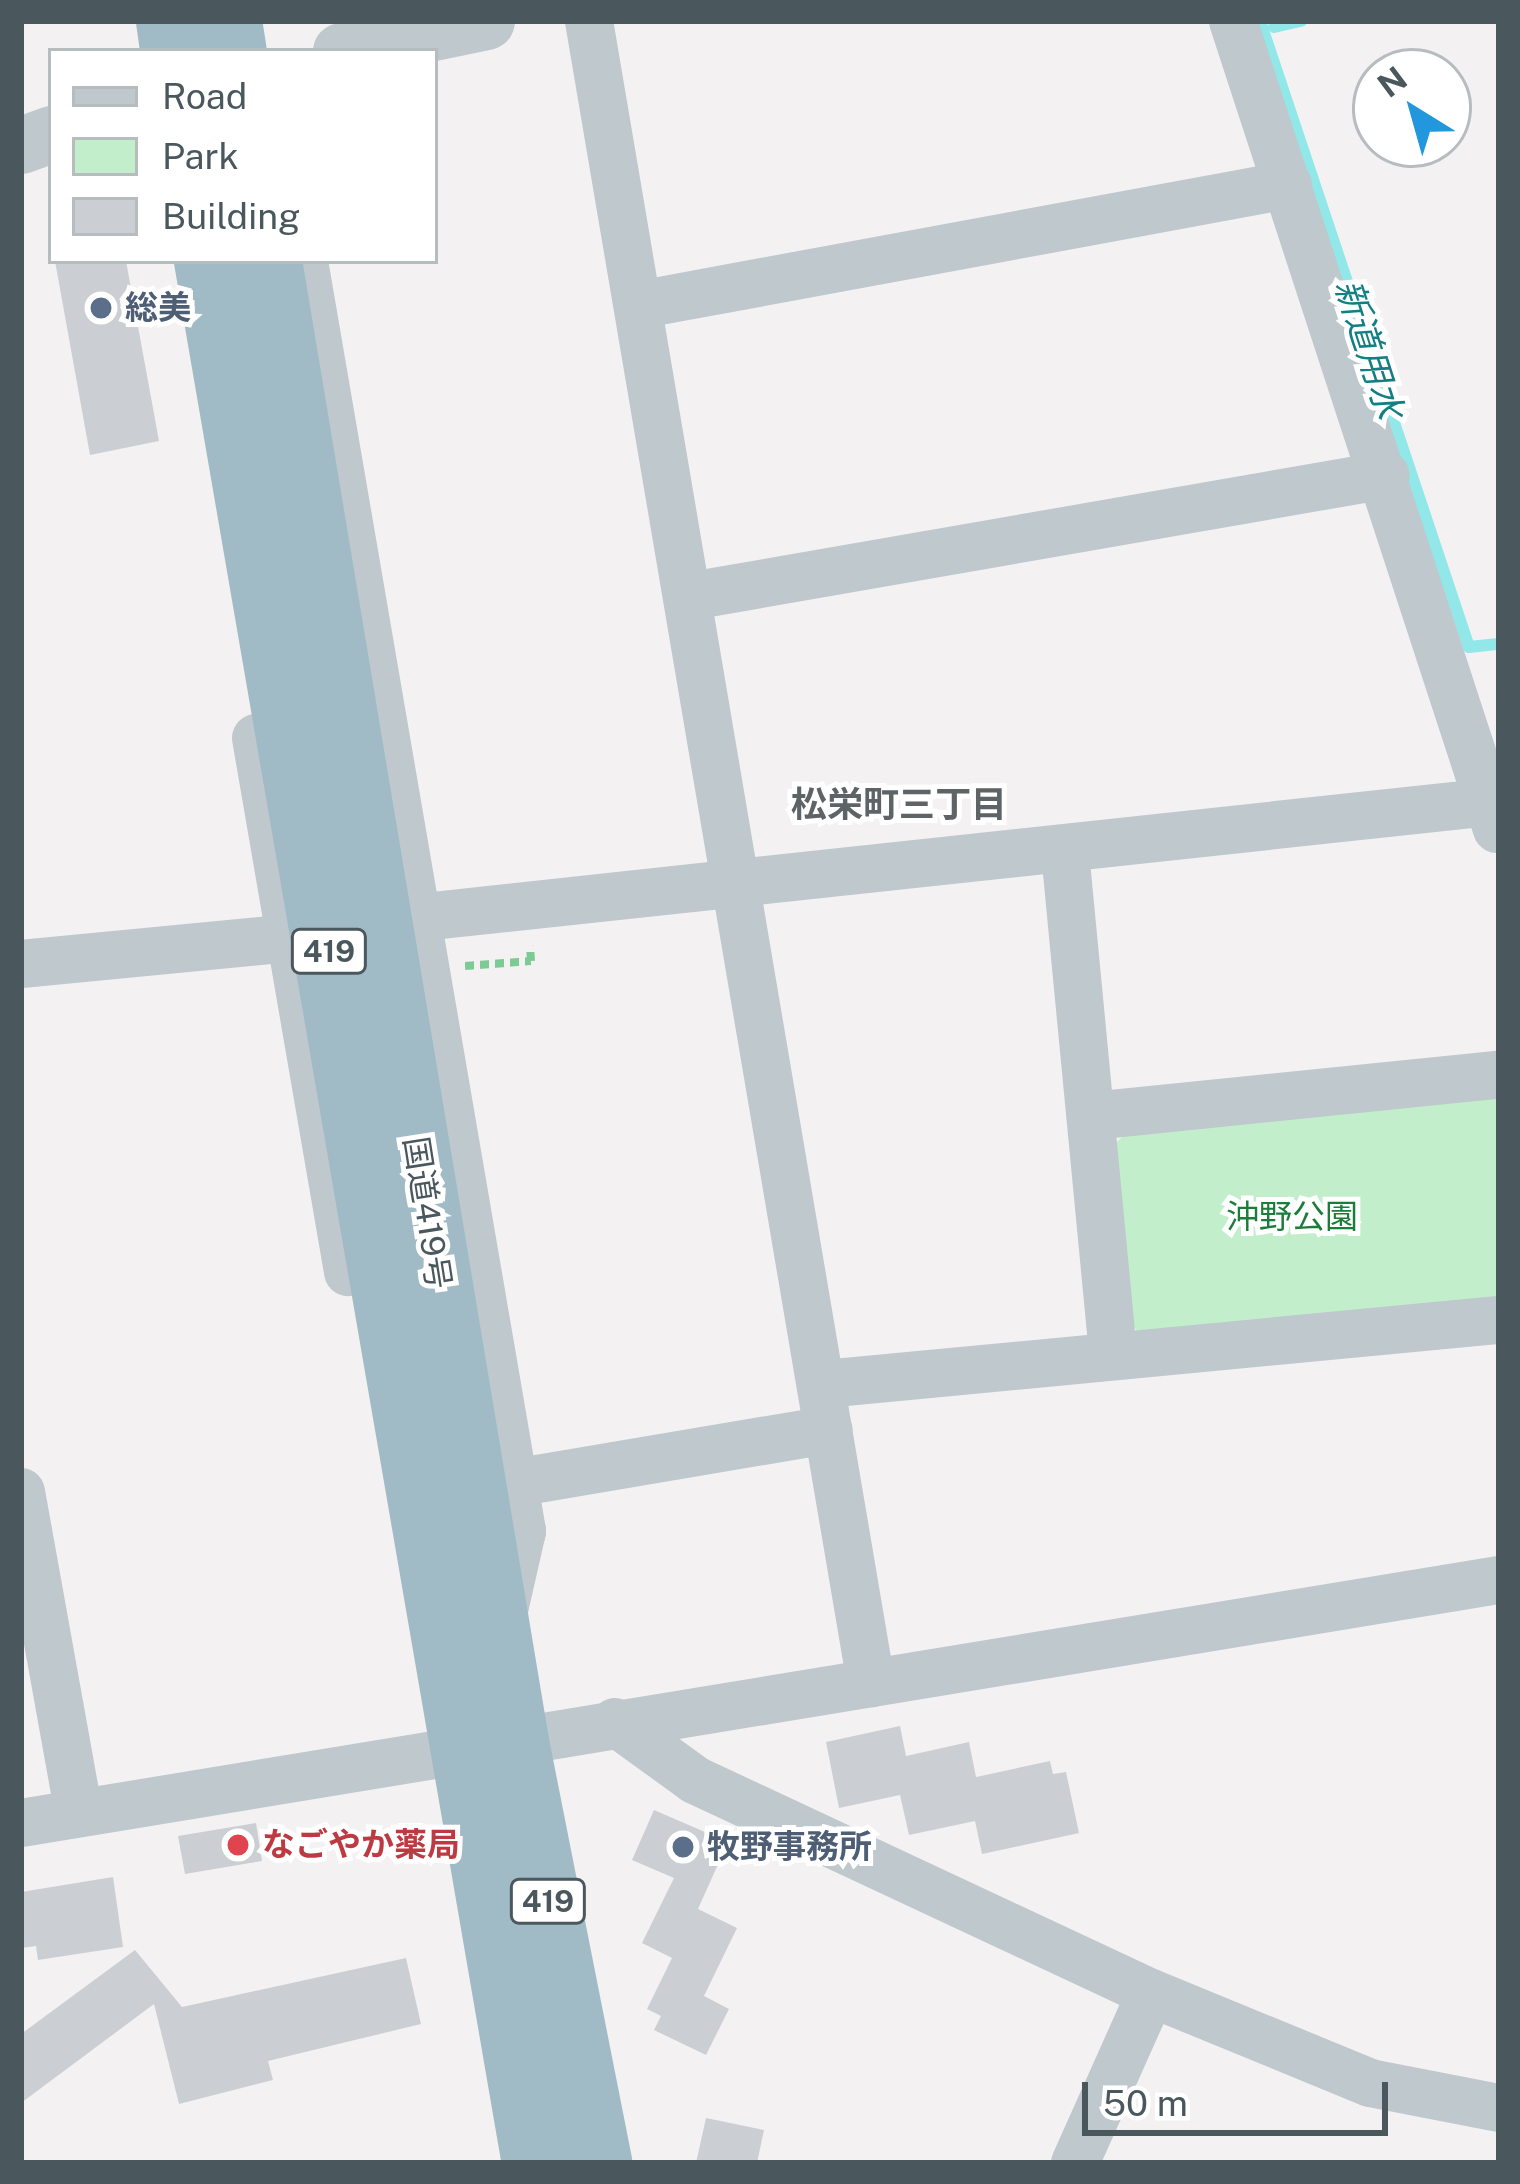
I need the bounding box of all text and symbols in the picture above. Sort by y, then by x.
legend [48,48,438,264]
north arrow [1352,48,1472,168]
text: N [1370,59,1414,105]
text: Road [162,75,247,117]
text: Park [162,135,239,177]
text: Building [162,195,300,237]
water label: 新道用水 [1326,274,1412,424]
place label: 総美 [125,288,191,328]
marker: 総美 [88,295,114,321]
district label: 松栄町三丁目 [791,783,1007,827]
road number: 419 [290,927,368,975]
street label: 国道419号 [395,1134,459,1292]
park label: 沖野公園 [1226,1197,1358,1237]
place label: なごやか薬局 [262,1825,460,1865]
place label: 牧野事務所 [707,1827,872,1867]
marker: なごやか薬局 [225,1832,251,1858]
marker: 牧野事務所 [670,1834,696,1860]
road number: 419 [509,1877,587,1925]
scale bar [1088,2058,1394,2132]
text: 50 m [1103,2082,1188,2124]

